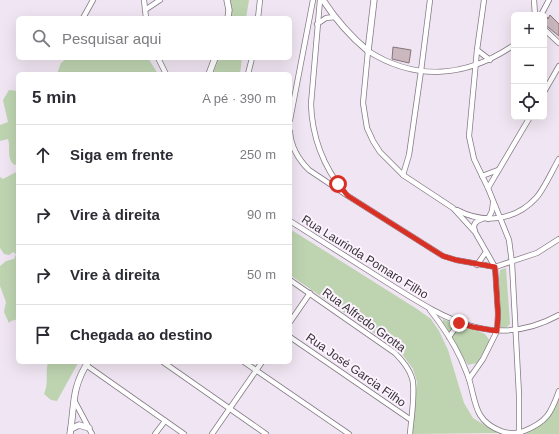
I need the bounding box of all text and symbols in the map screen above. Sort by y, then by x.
map controls [511,12,547,120]
button: + [511,12,547,48]
search box [16,16,292,60]
icon: search [30,27,52,49]
text: Pesquisar aqui [62,30,161,47]
button: − [511,48,547,84]
button: locate [511,84,547,120]
text: 5 min [32,88,76,107]
text: A pé · 390 m [202,91,276,106]
icon: ahead [32,144,54,166]
text: Siga em frente [70,146,173,163]
text: 250 m [240,147,276,162]
route start [329,175,347,193]
icon: right [32,204,54,226]
text: Vire à direita [70,206,160,223]
text: 90 m [247,207,276,222]
street label: Rua Laurinda Pomaro Filho [299,212,431,302]
icon: right [32,264,54,286]
text: Vire à direita [70,266,160,283]
text: 50 m [247,267,276,282]
street label: Rua Alfredo Grotta [320,285,409,355]
route end [450,314,468,332]
icon: arrive [32,324,54,346]
text: Chegada ao destino [70,326,213,343]
street label: Rua José Garcia Filho [303,330,409,410]

